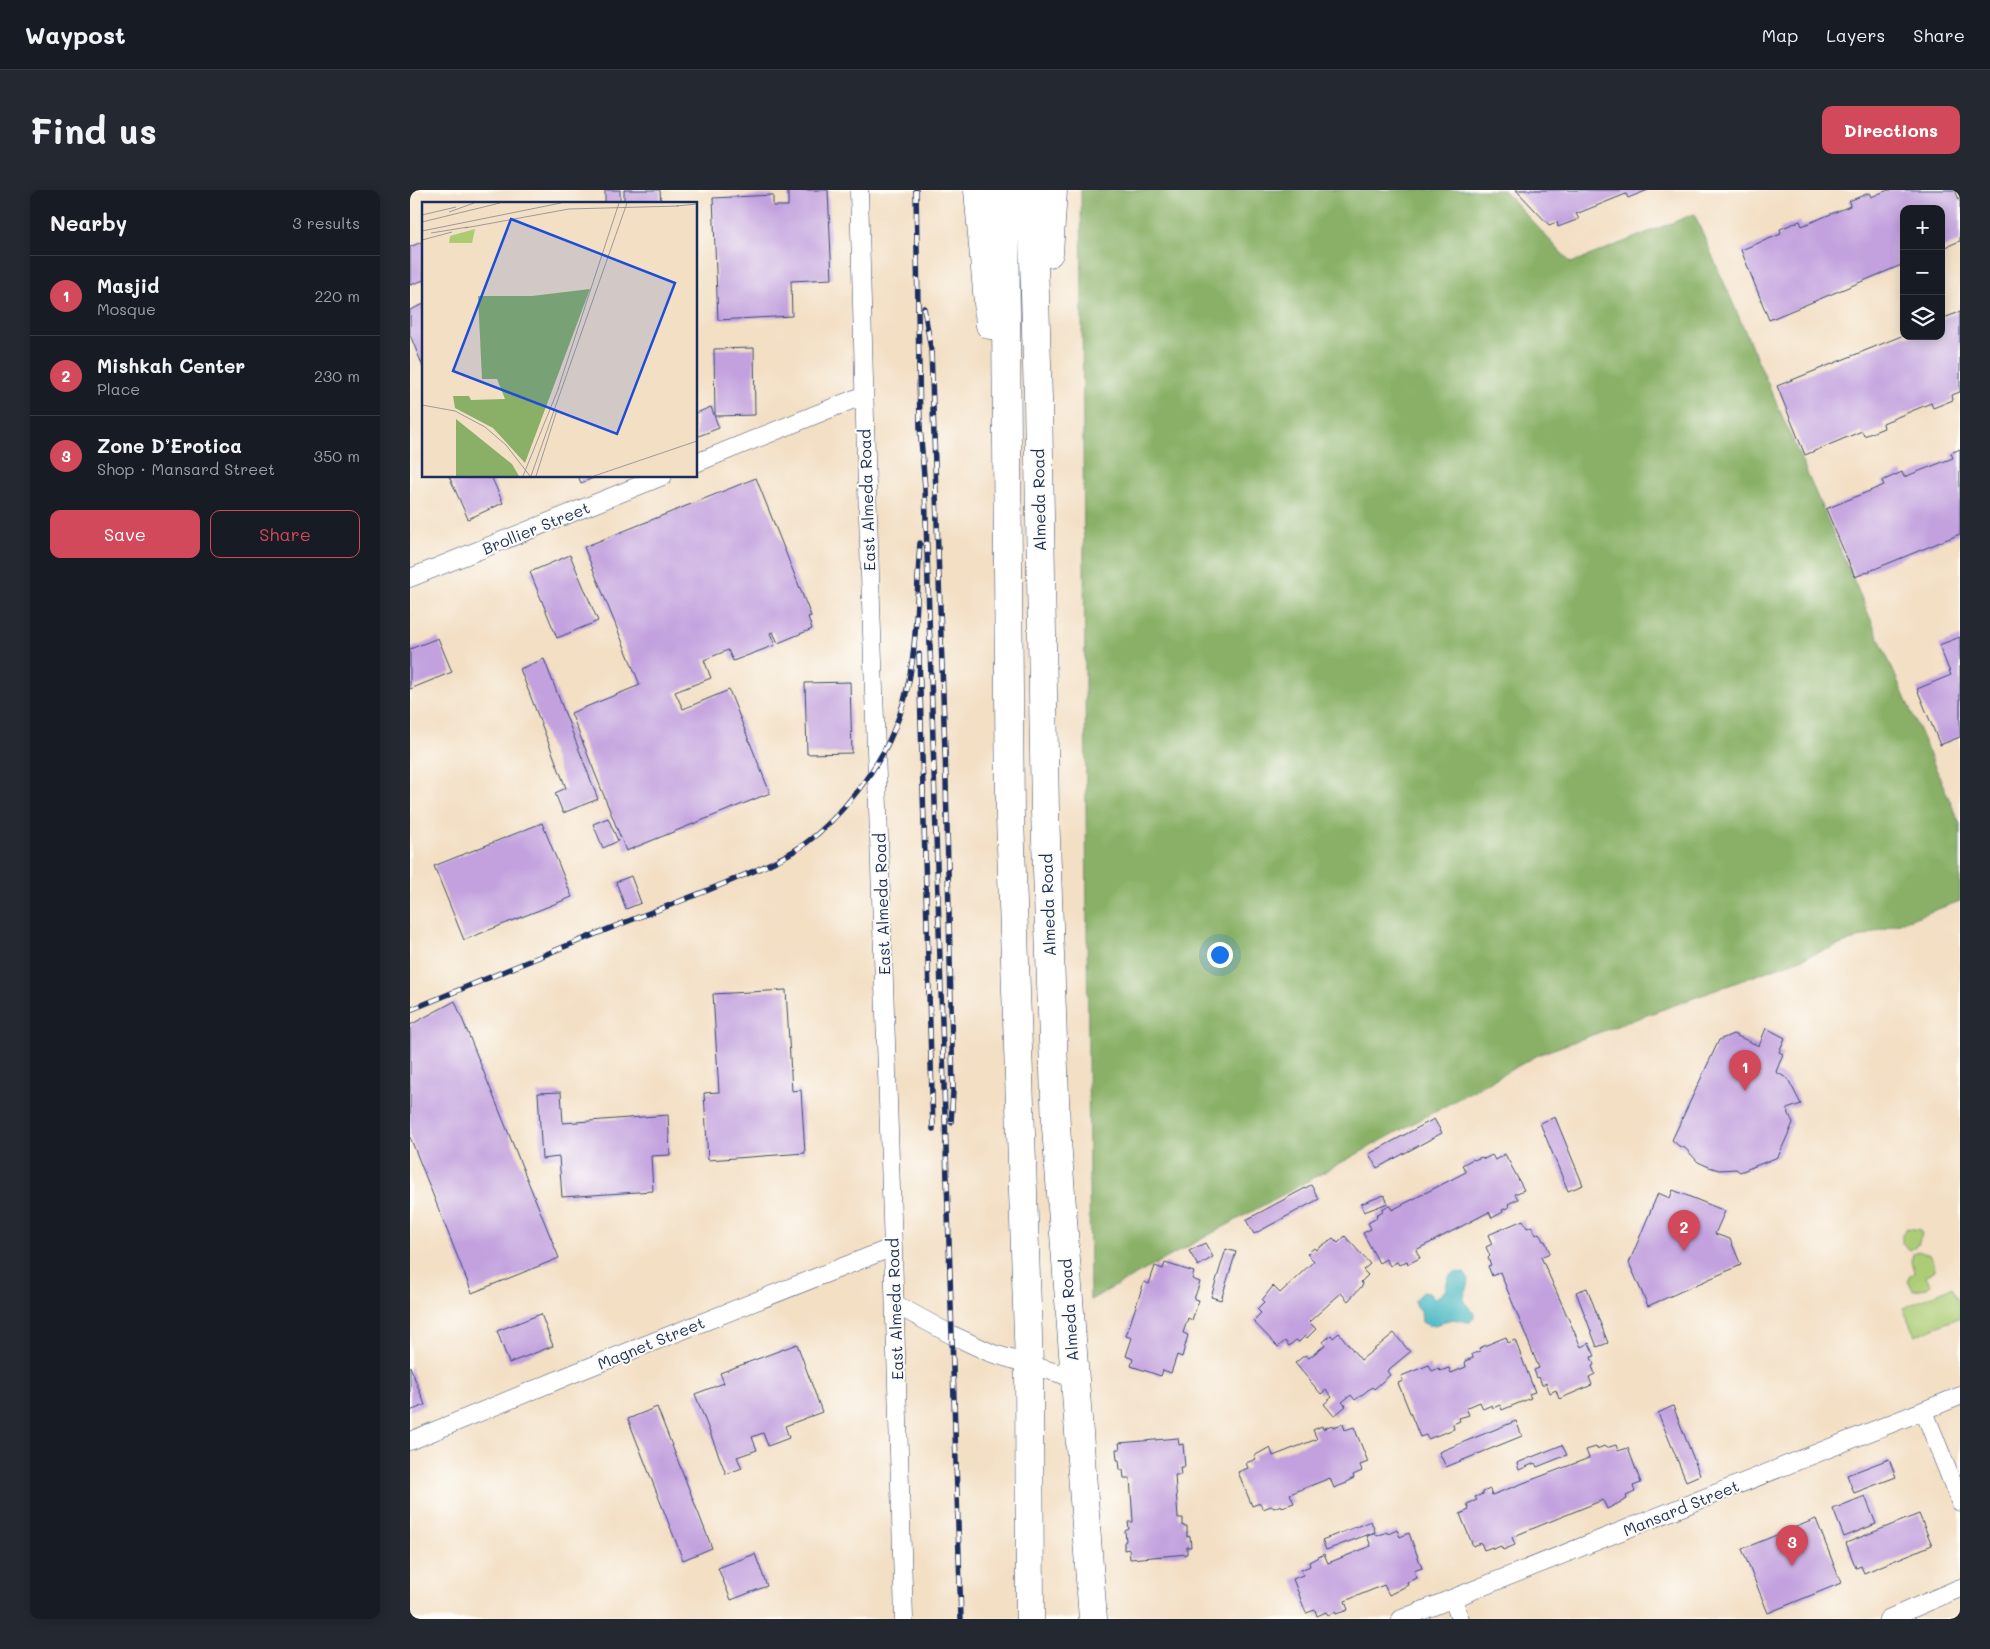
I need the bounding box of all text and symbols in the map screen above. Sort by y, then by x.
text: Waypost [25,19,126,50]
text: Map [1762,23,1798,47]
text: Layers [1826,23,1885,47]
text: Share [1913,23,1965,47]
button: Directions [1822,106,1960,154]
text: Find us [30,107,157,153]
inset map [422,202,698,478]
map controls [1900,205,1945,340]
button: + [1900,205,1945,250]
text: Nearby [50,209,127,236]
text: 3 results [292,212,360,233]
button: − [1900,250,1945,295]
text: Masjid [97,273,159,298]
text: 1 [62,285,70,306]
text: 220 m [314,285,360,306]
button: layers [1900,295,1945,340]
text: Mosque [97,298,156,319]
text: Mishkah Center [97,353,245,378]
text: 2 [62,365,70,386]
text: 230 m [314,365,360,386]
text: Place [97,378,140,399]
street label: East Almeda Road [854,429,879,571]
text: Zone D’Erotica [97,433,242,458]
text: 3 [61,445,71,466]
text: 350 m [314,445,360,466]
street label: Almeda Road [1027,448,1050,552]
text: Shop · Mansard Street [97,458,275,479]
street label: Brollier Street [479,496,593,559]
button: Save [50,510,200,558]
button: Share [210,510,360,558]
street label: East Almeda Road [869,833,894,975]
street label: Almeda Road [1035,853,1060,957]
your location [1207,942,1233,968]
pin: 1 [1729,1050,1761,1091]
pin: 2 [1668,1210,1700,1251]
street label: East Almeda Road [882,1238,907,1380]
street label: Almeda Road [1054,1258,1083,1362]
street label: Magnet Street [594,1311,708,1374]
street label: Mansard Street [1620,1475,1742,1540]
pin: 3 [1776,1525,1808,1566]

